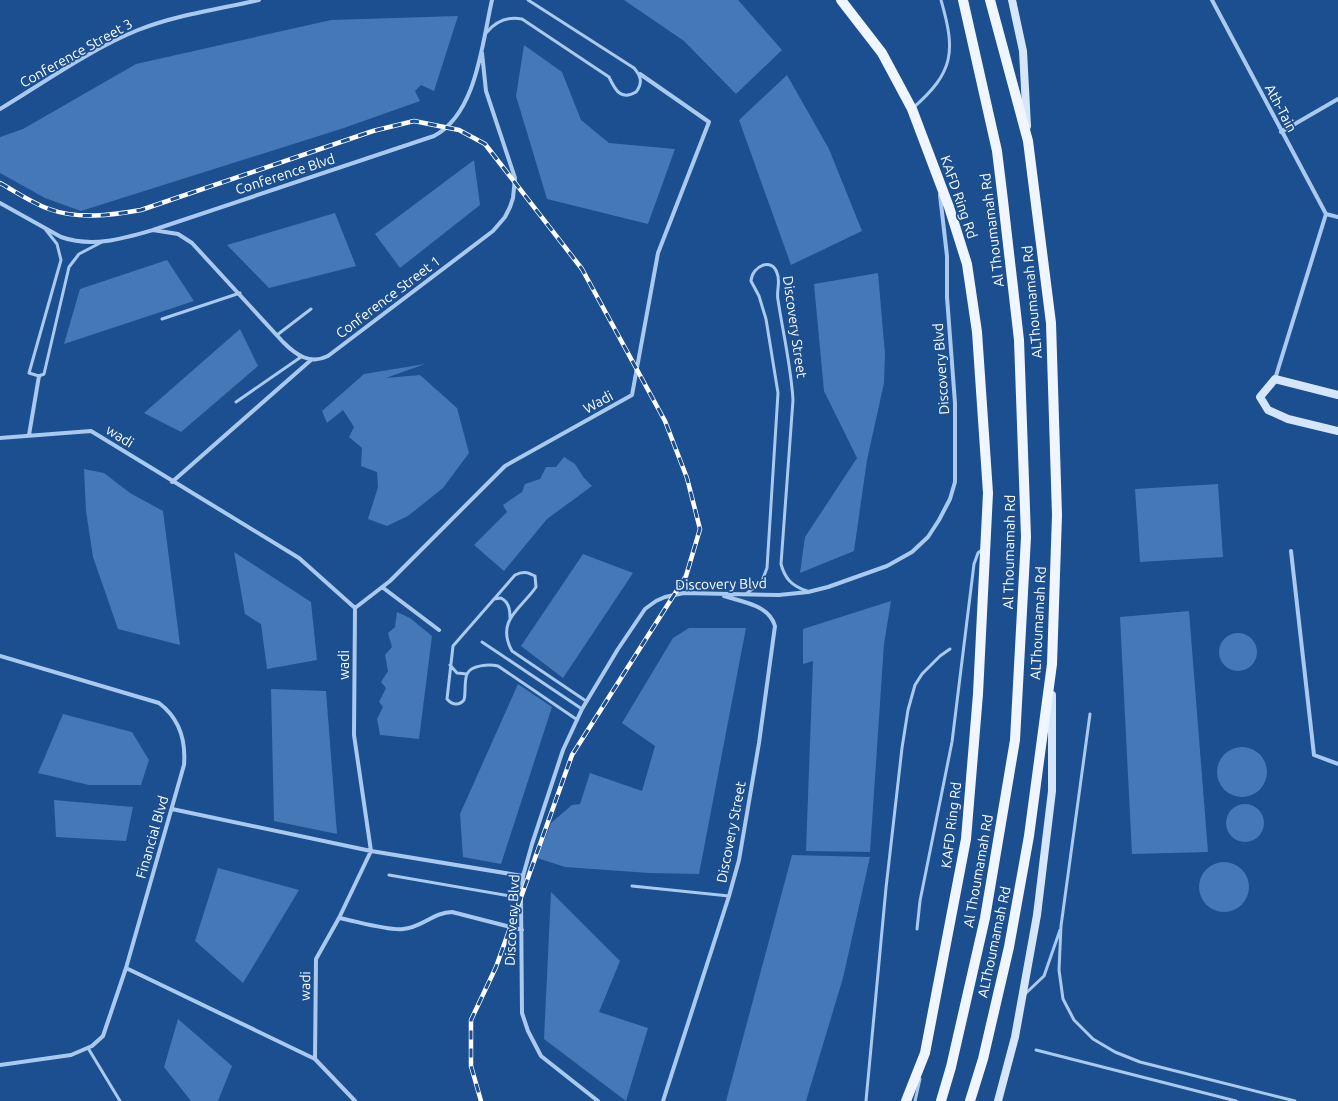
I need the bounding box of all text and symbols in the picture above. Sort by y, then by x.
street label: Conference Street 3 [17,15,135,91]
street label: Ath-Tain [1262,81,1300,135]
street label: Conference Blvd [233,150,337,198]
street label: KAFD Ring Rd [937,153,981,241]
street label: Al Thoumamah Rd [977,172,1007,288]
street label: ALThoumamah Rd [1019,245,1045,359]
street label: Conference Street 1 [333,253,443,341]
street label: Discovery Street [780,275,810,380]
street label: Discovery Blvd [930,323,952,415]
street label: Wadi [580,387,616,417]
street label: wadi [103,421,137,451]
street label: Al Thoumamah Rd [1000,495,1018,609]
street label: ALThoumamah Rd [1027,566,1049,680]
street label: Discovery Blvd [675,575,767,593]
street label: wadi [336,650,352,680]
street label: Discovery Street [713,779,749,884]
street label: KAFD Ring Rd [938,781,964,869]
street label: Financial Blvd [133,794,171,880]
street label: Al Thoumamah Rd [960,813,996,929]
street label: Discovery Blvd [502,874,522,966]
street label: ALThoumamah Rd [974,885,1014,999]
street label: wadi [297,971,313,1001]

